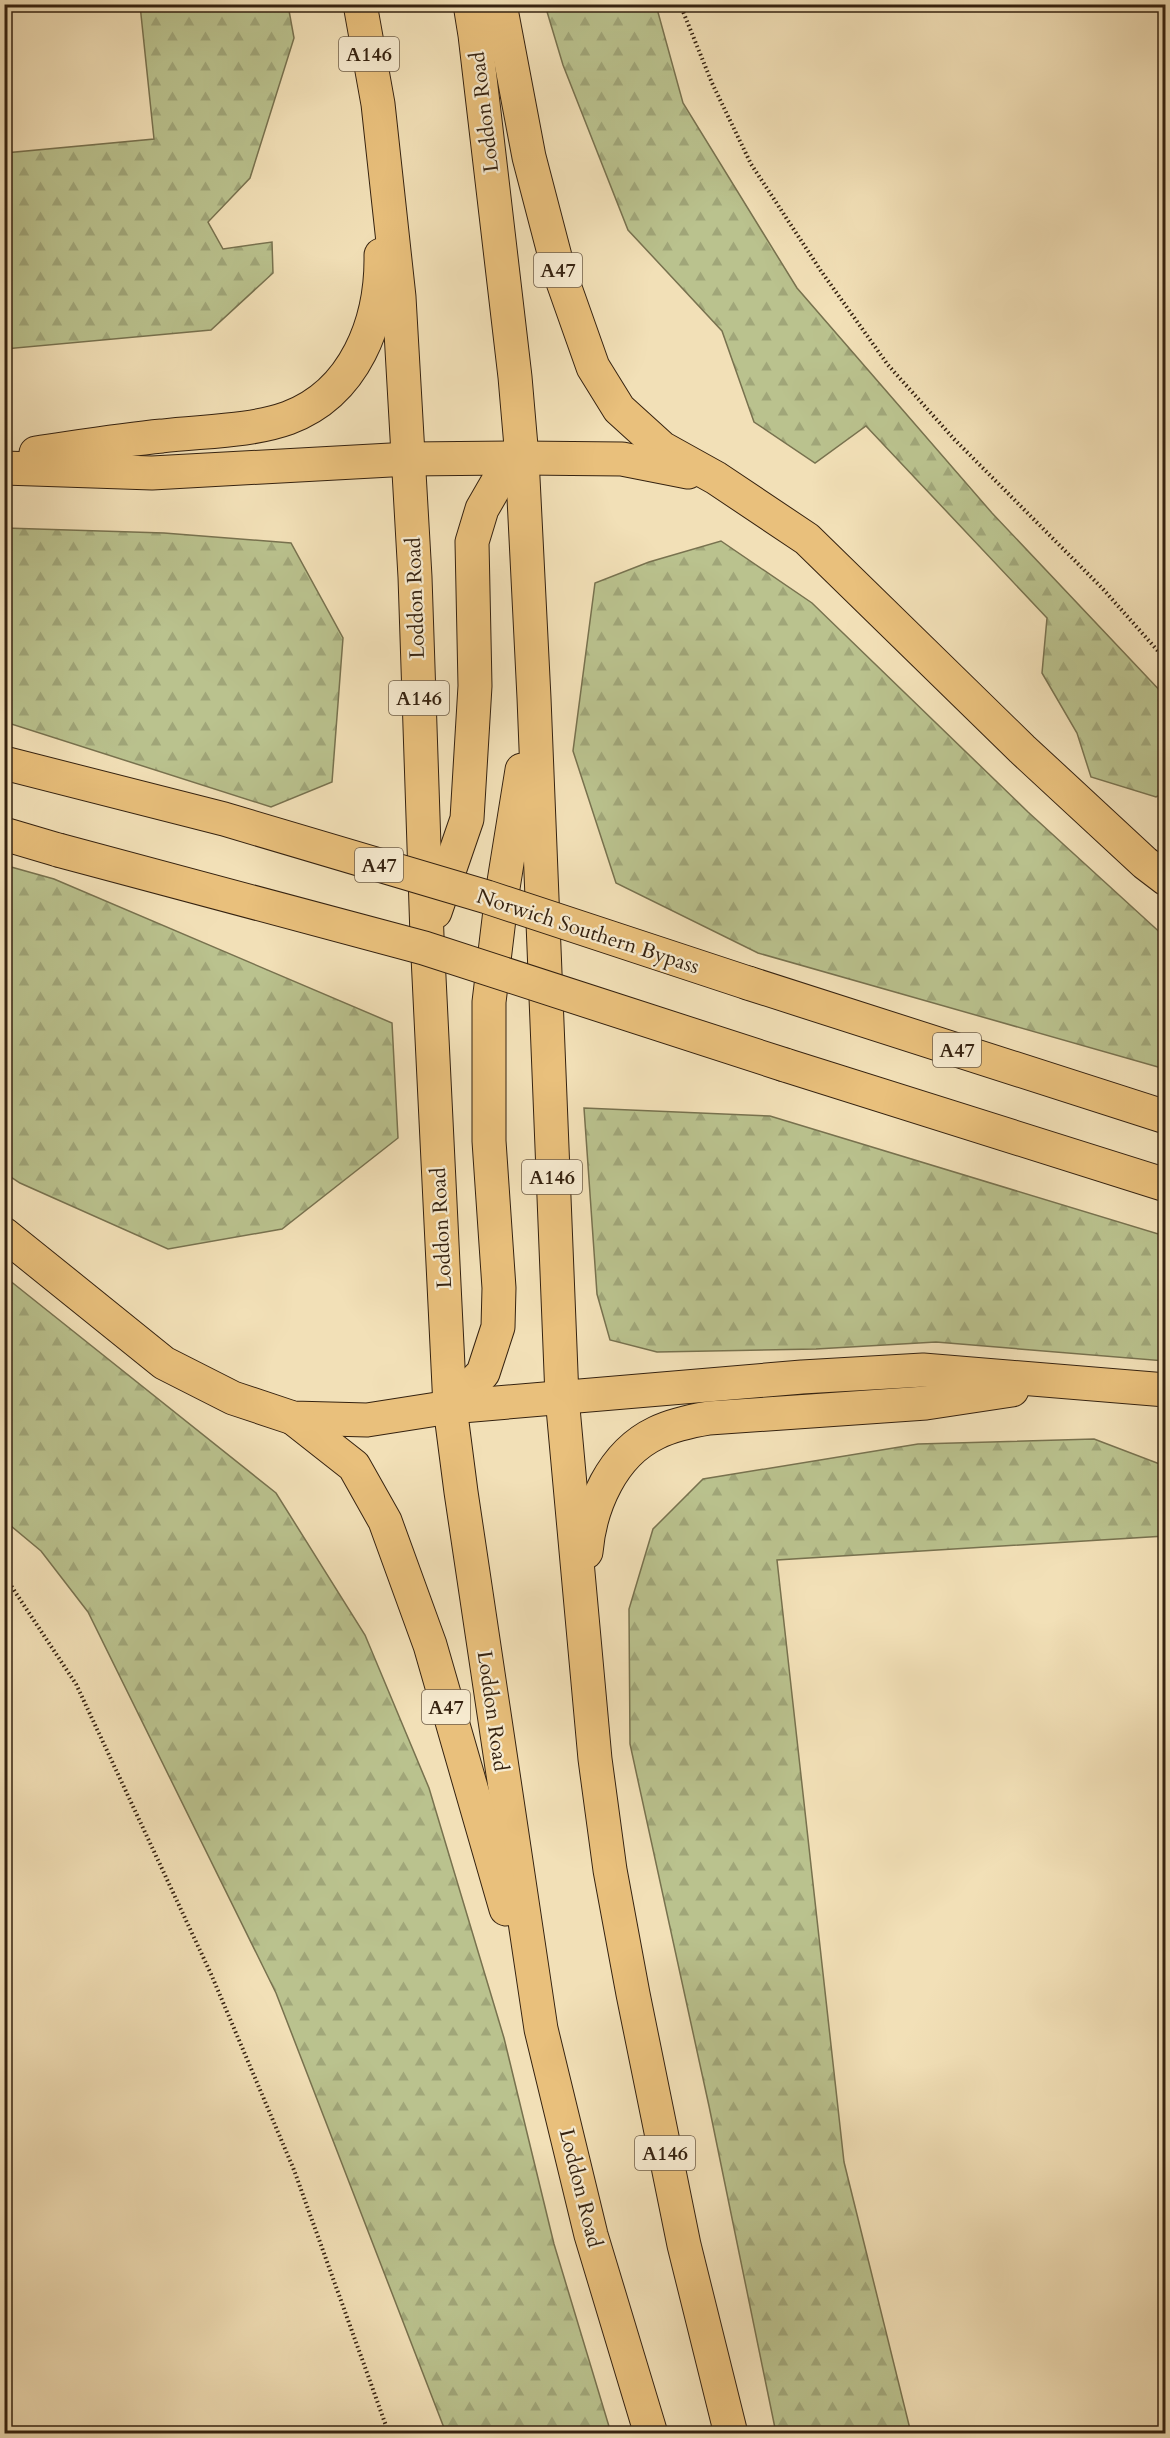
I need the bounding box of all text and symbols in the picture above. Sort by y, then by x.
road number: A146 [339,37,399,71]
street label: Loddon Road [463,50,506,174]
road number: A47 [534,253,582,287]
street label: Loddon Road [399,537,432,659]
road number: A146 [389,681,449,715]
road number: A47 [355,848,403,882]
street label: Norwich Southern Bypass [473,882,703,981]
road number: A47 [933,1033,981,1067]
road number: A146 [522,1160,582,1194]
street label: Loddon Road [424,1167,459,1289]
street label: Loddon Road [470,1649,515,1773]
road number: A47 [422,1690,470,1724]
street label: Loddon Road [552,2126,609,2251]
road number: A146 [635,2136,695,2170]

